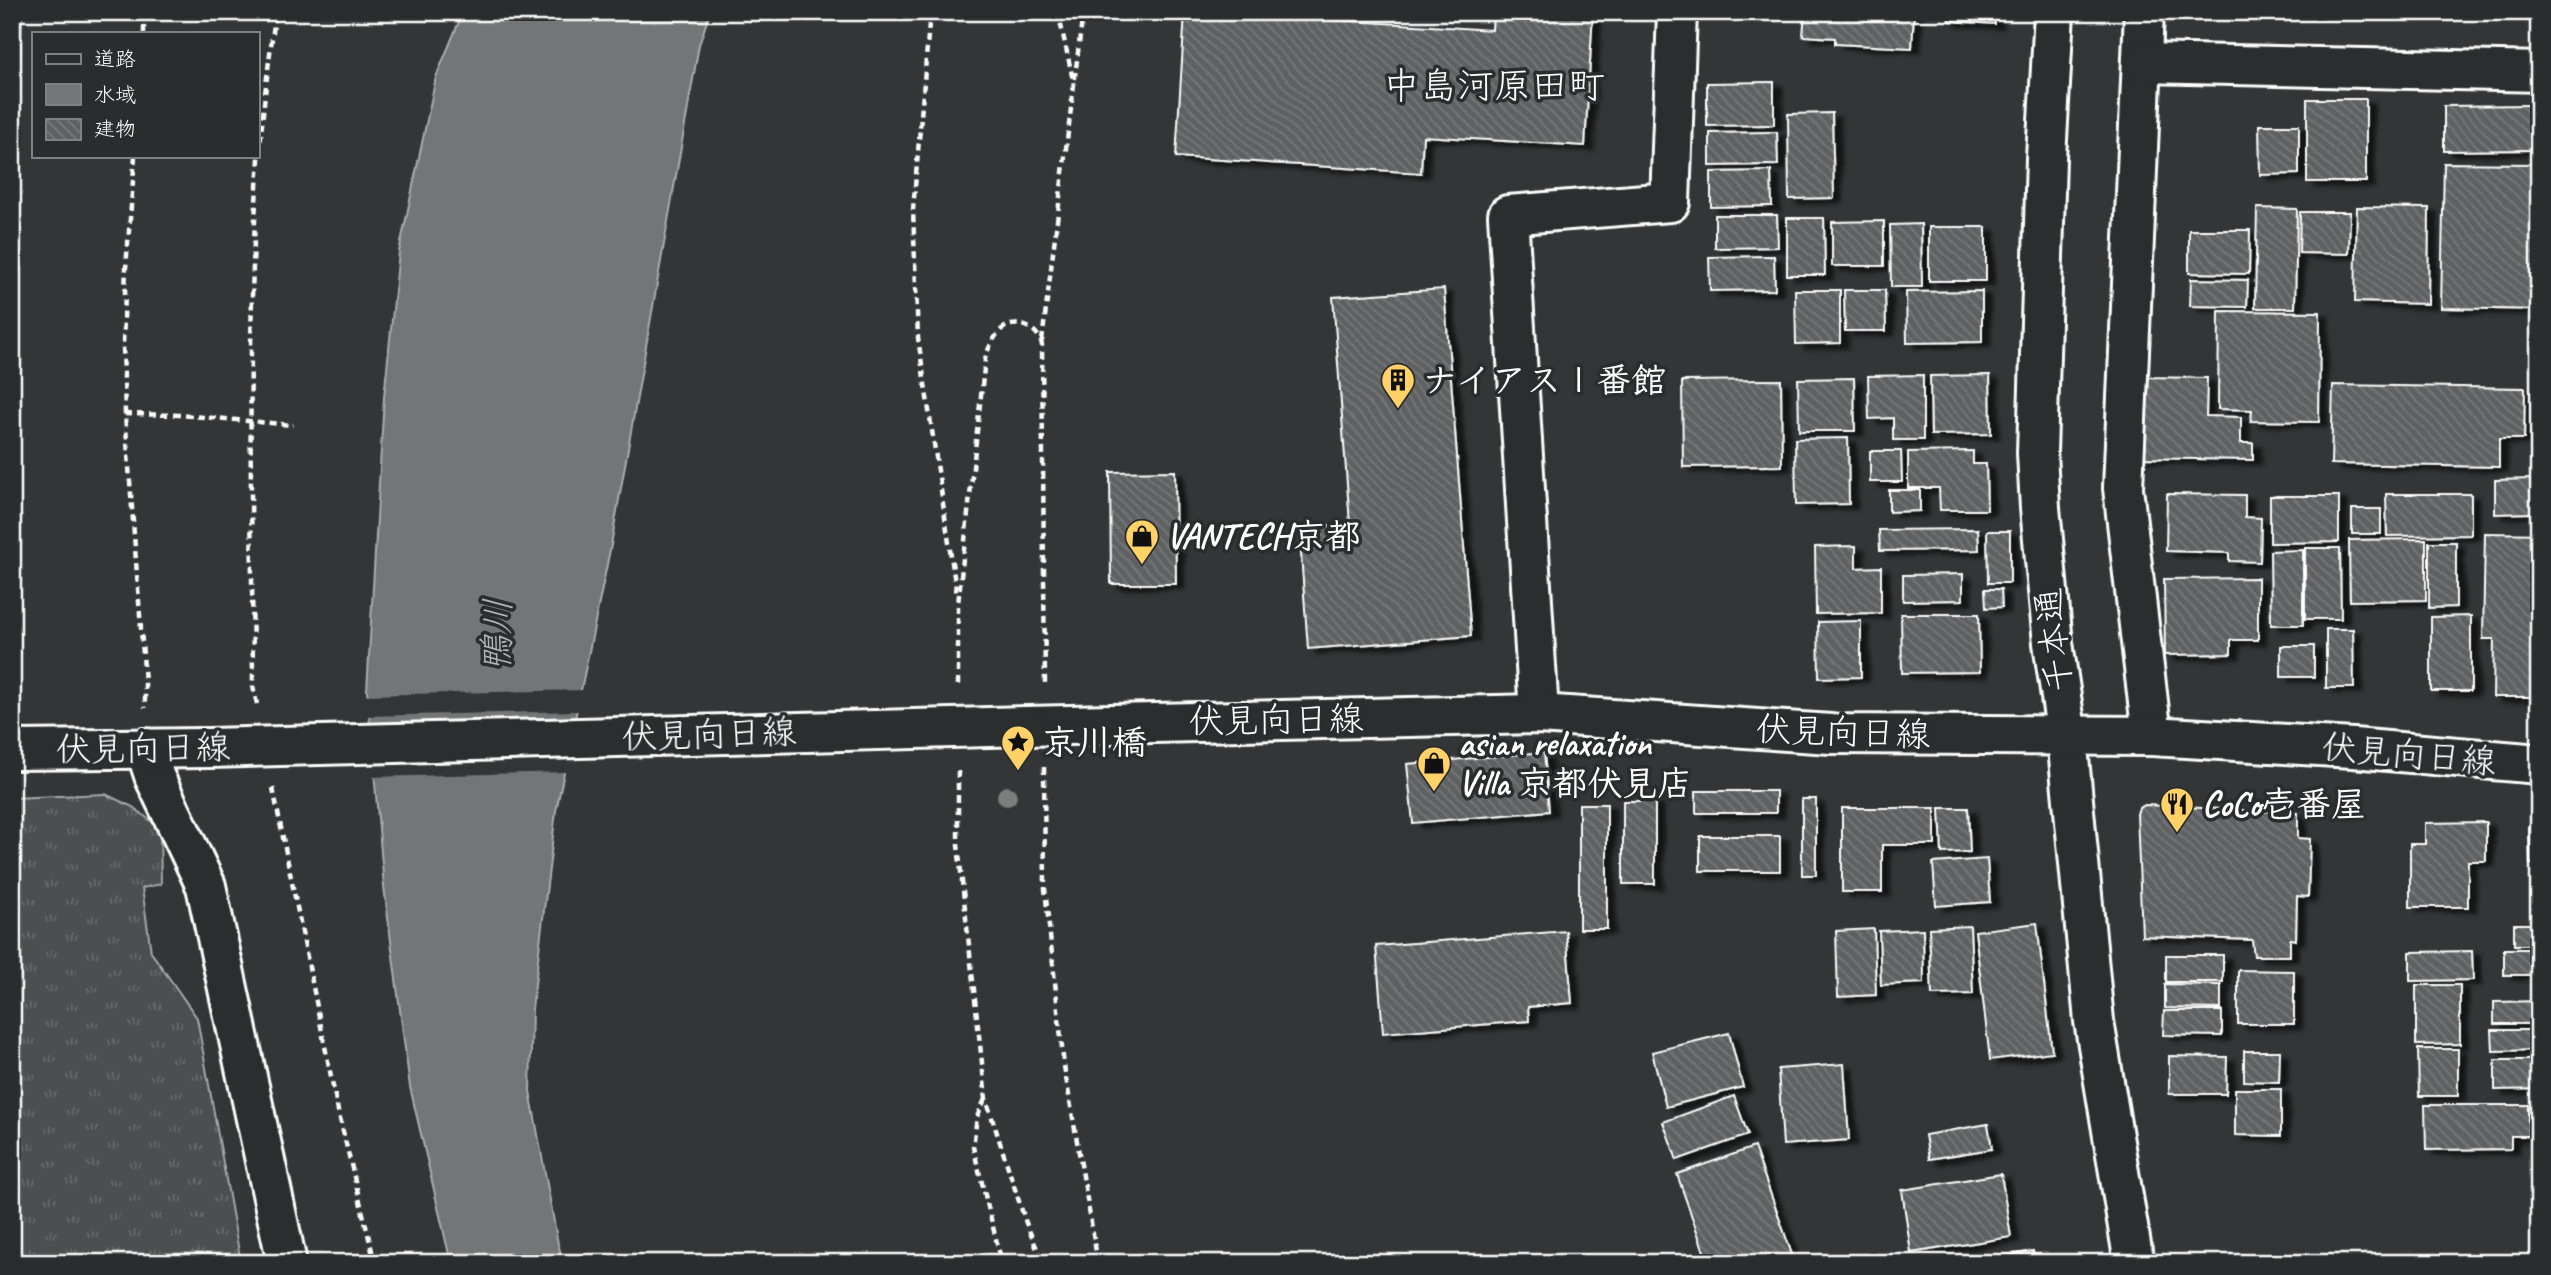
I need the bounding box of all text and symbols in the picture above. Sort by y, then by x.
legend [32,32,259,158]
text: 道路 [94,46,136,72]
district label: 中島河原田町 [1383,62,1605,109]
text: 水域 [94,82,136,108]
text: 建物 [94,116,136,142]
place label: ナイアスⅠ番館 [1422,358,1666,403]
building icon: ナイアスⅠ番館 [1379,361,1417,410]
place label: VANTECH京都 [1166,514,1361,559]
shop icon: VANTECH京都 [1123,517,1161,566]
street label: 千本通 [2025,585,2083,695]
water label: 鴨川 [473,598,521,672]
street label: 伏見向日線 [1188,696,1364,744]
street label: 伏見向日線 [1755,706,1931,758]
street label: 伏見向日線 [621,708,797,760]
place label: 京川橋 [1042,720,1147,765]
place label: asian relaxation Villa 京都伏見店 [1458,721,1692,806]
place icon: 京川橋 [999,723,1037,772]
street label: 伏見向日線 [55,724,231,772]
street label: 伏見向日線 [2320,724,2498,784]
shop icon: asian relaxation Villa 京都伏見店 [1415,744,1453,793]
place label: CoCo壱番屋 [2202,782,2366,827]
restaurant icon: CoCo壱番屋 [2158,785,2196,834]

